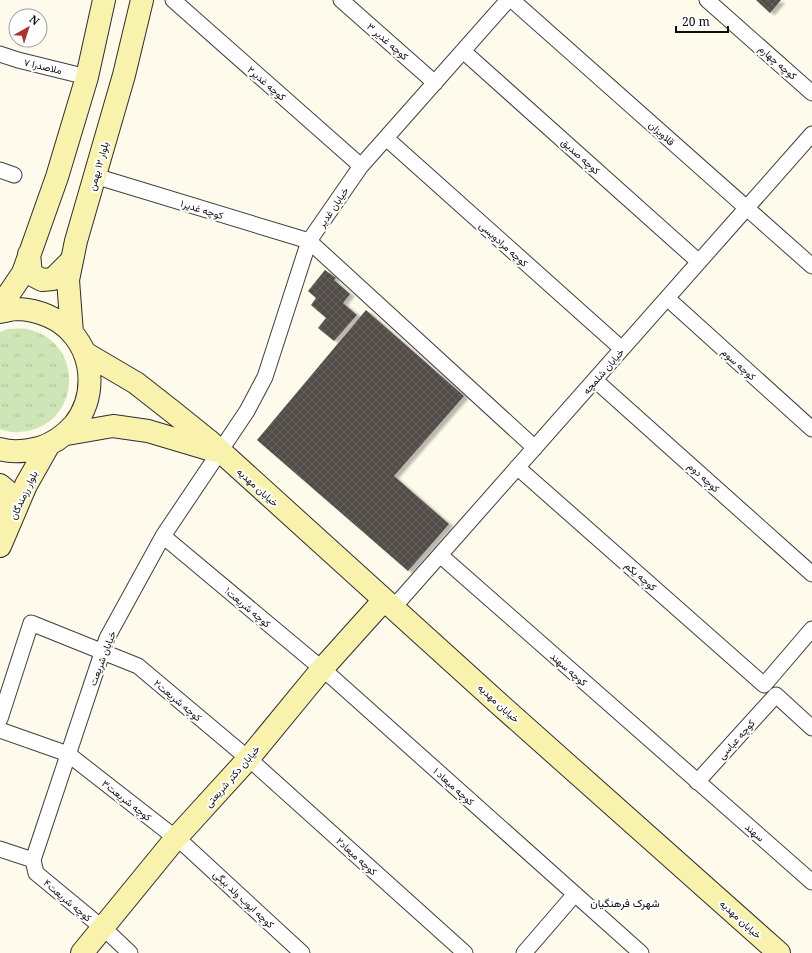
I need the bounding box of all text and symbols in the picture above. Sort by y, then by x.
north arrow [8,8,48,48]
scale bar [676,8,728,34]
text: N [27,11,43,29]
text: 20 m [682,13,710,30]
street label: کوچه غدیر ۳ [364,19,412,64]
street label: کوچه چهارم [755,42,800,84]
street label: ملاصدرا ۷ [23,55,63,77]
street label: کوچه غدیر۲ [244,62,290,105]
street label: قلاویزان [646,118,678,149]
street label: کوچه صدیق [558,135,604,178]
street label: بلوار ۱۲ بهمن [84,140,112,192]
street label: خیابان غدیر [314,184,352,231]
street label: کوچه غدیر۱ [179,196,226,223]
street label: کوچه مرادویسی [476,218,532,271]
street label: خیابان شلمچه [579,345,628,398]
street label: کوچه سوم [718,345,760,384]
street label: کوچه دوم [684,459,723,496]
street label: خیابان مهدیه [234,464,282,510]
street label: بلوار رزمندگان [6,468,40,522]
street label: کوچه یکم [621,558,660,595]
street label: کوچه شریعت۱ [221,584,274,632]
street label: خیابان شریعت [85,628,119,687]
street label: کوچه سهند [547,649,591,690]
street label: کوچه شریعت۲ [150,676,205,725]
street label: خیابان مهدیه [475,680,523,726]
street label: کوچه عباسی [714,716,759,763]
street label: خیابان دکتر شریعتی [201,742,263,810]
street label: کوچه میعاد ۱ [430,764,478,809]
street label: کوچه شریعت۳ [98,776,155,825]
street label: سهند [742,820,768,844]
street label: کوچه میعاد۲ [333,834,381,879]
street label: کوچه ایوب ولد بیگی [210,867,278,932]
street label: کوچه شریعت۴ [40,876,96,925]
district label: شهرک فرهنگیان [590,895,660,910]
street label: خیابان مهدیه [717,896,765,942]

